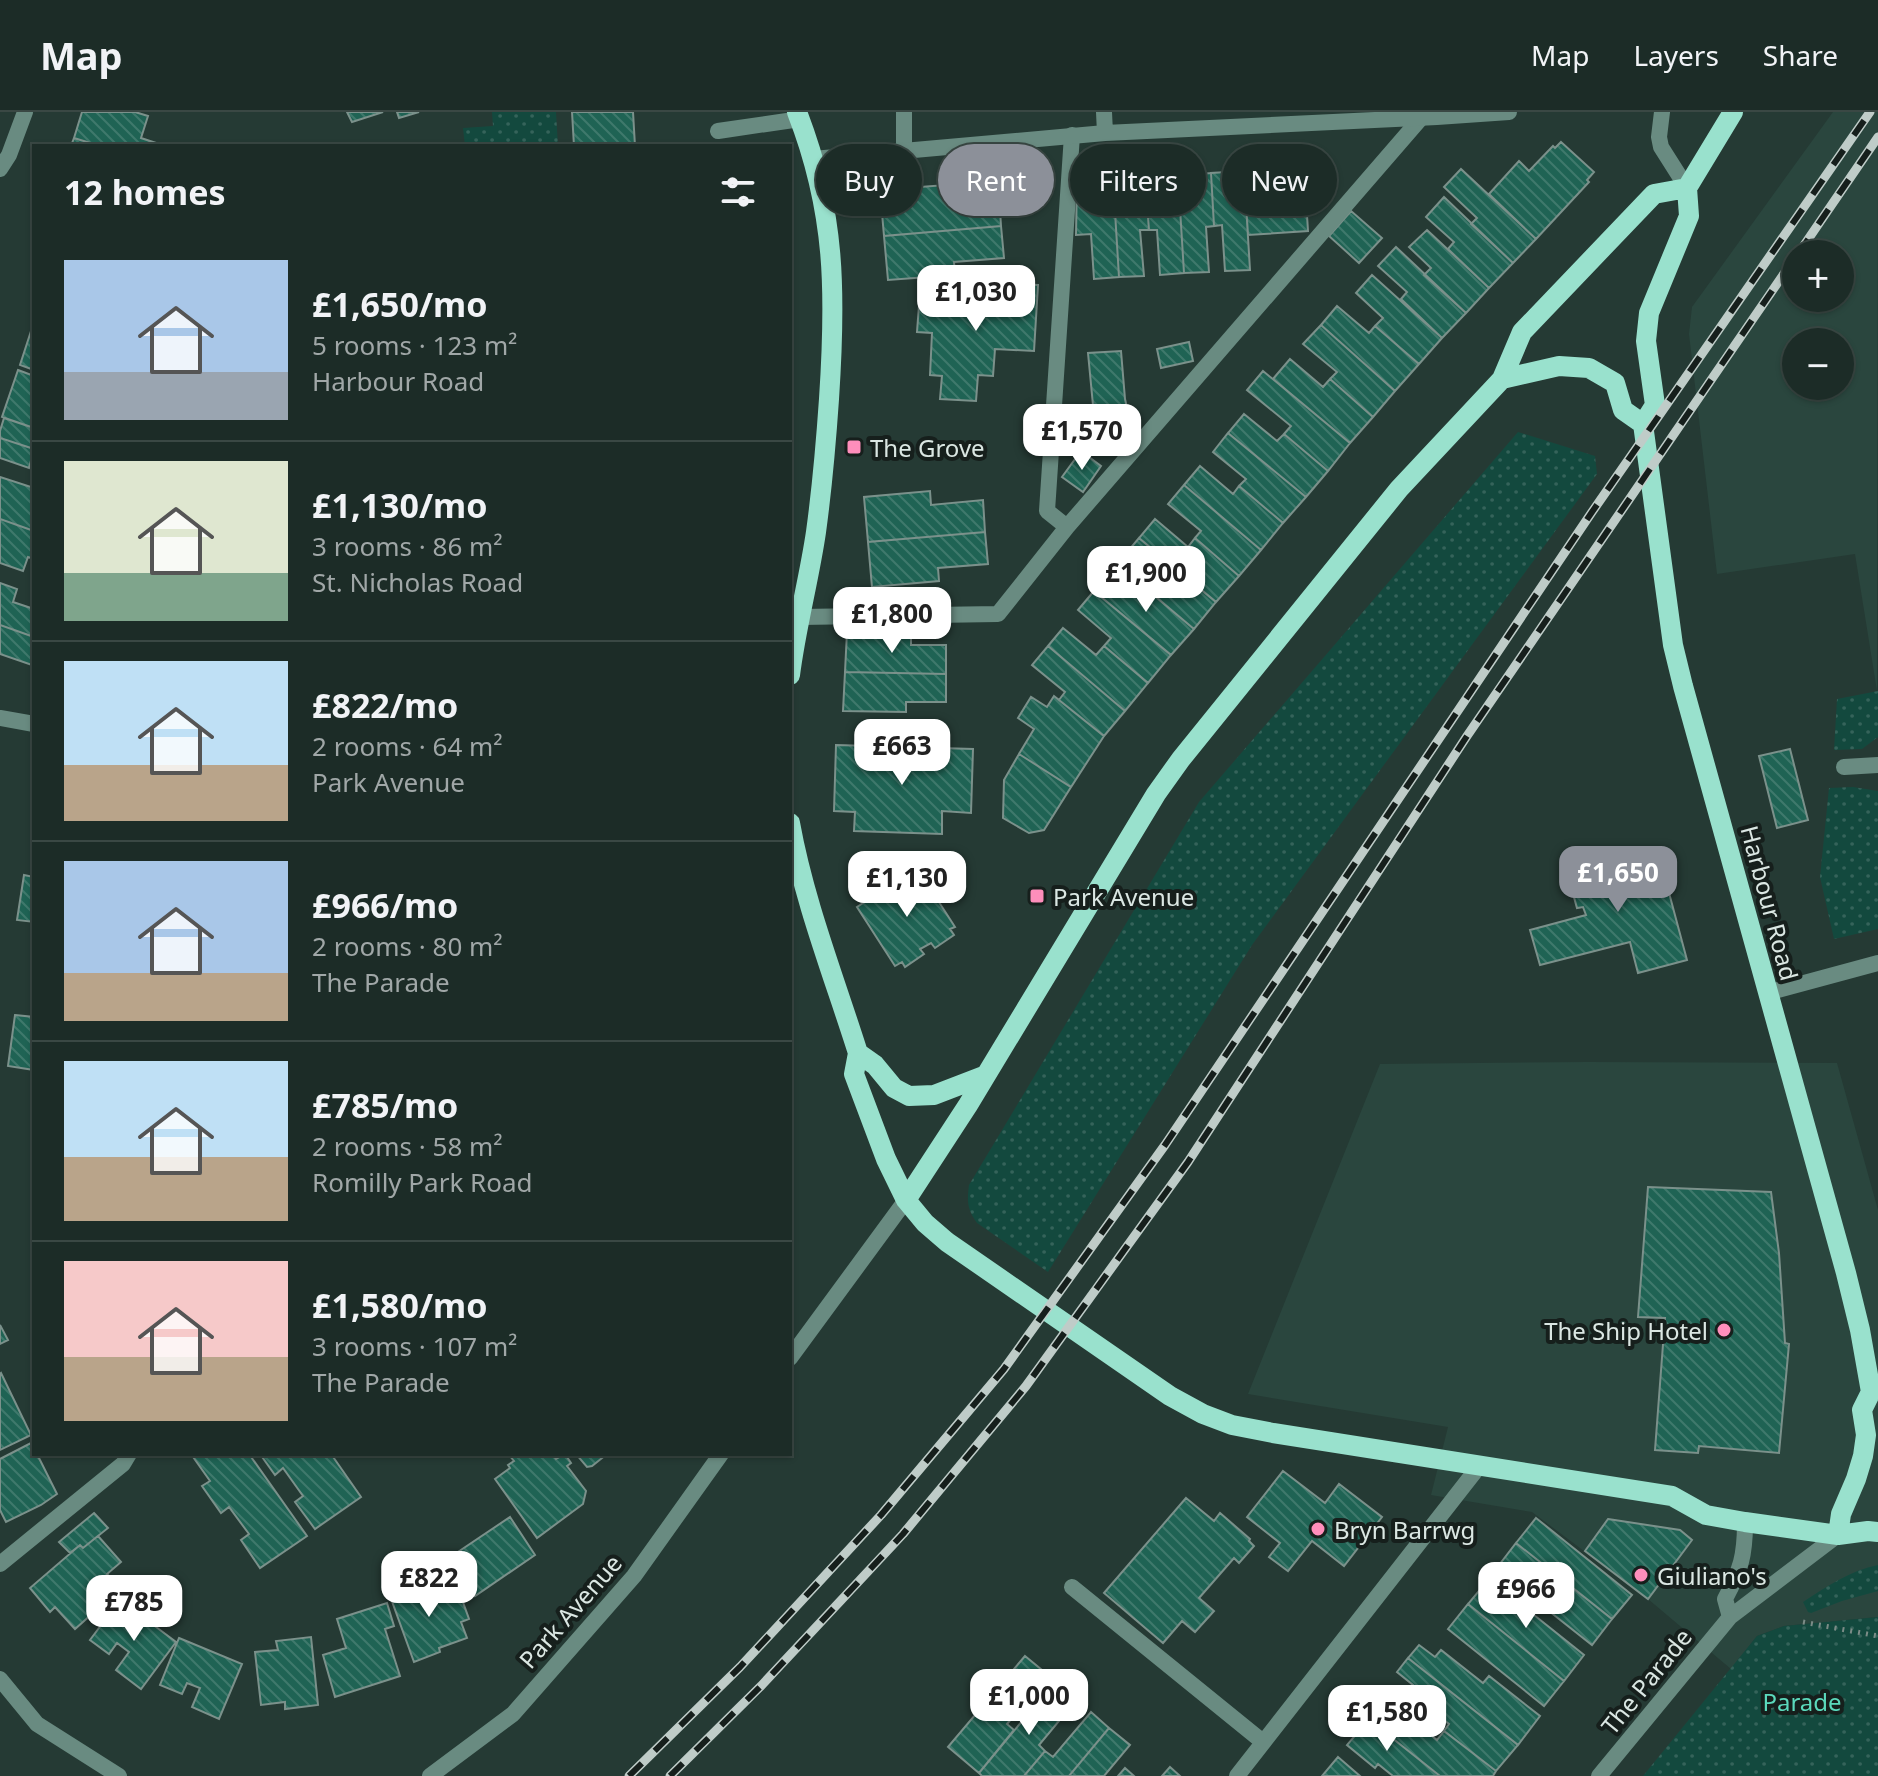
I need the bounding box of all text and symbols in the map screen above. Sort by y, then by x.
text: Map [40,29,123,81]
text: Map [1531,36,1589,74]
text: Layers [1633,36,1719,74]
text: Share [1763,36,1838,74]
chip: Buy [816,144,922,216]
chip: Rent [938,144,1054,216]
chip: Filters [1070,144,1206,216]
chip: New [1222,144,1337,216]
text: 12 homes [64,169,226,215]
icon: filters [716,170,760,214]
map controls [1782,240,1854,400]
button: + [1782,240,1854,312]
pin: £1,030 [911,265,1041,333]
text: £1,030 [935,273,1017,309]
text: £1,650/mo [312,281,487,327]
icon: home [128,292,224,388]
text: 5 rooms · 123 m² [312,327,517,363]
button: − [1782,328,1854,400]
text: Harbour Road [312,363,484,399]
pin: £1,570 [1017,404,1147,472]
text: £1,570 [1041,412,1123,448]
place label: The Grove [870,431,985,464]
marker: The Grove [845,438,863,456]
text: £1,130/mo [312,482,487,528]
icon: home [128,493,224,589]
text: 3 rooms · 86 m² [312,528,502,564]
pin: £1,900 [1081,546,1211,614]
text: £1,900 [1105,554,1187,590]
text: St. Nicholas Road [312,564,523,600]
pin: £1,800 [827,587,957,655]
text: £1,800 [851,595,933,631]
text: £822/mo [312,682,458,728]
icon: home [128,693,224,789]
pin: £663 [855,719,949,787]
text: £663 [872,727,932,763]
text: 2 rooms · 64 m² [312,728,502,764]
text: Park Avenue [312,764,465,800]
street label: Harbour Road [1733,822,1807,984]
pin: £1,650 [1553,846,1683,914]
pin: £1,130 [842,851,972,919]
text: £1,650 [1577,854,1659,890]
text: £1,130 [866,859,948,895]
place label: Park Avenue [1053,880,1194,913]
text: £966/mo [312,882,458,928]
marker: Park Avenue [1028,887,1046,905]
icon: home [128,893,224,989]
text: 2 rooms · 80 m² [312,928,502,964]
text: The Parade [312,964,450,1000]
text: £785/mo [312,1082,458,1128]
icon: home [128,1093,224,1189]
text: 2 rooms · 58 m² [312,1128,502,1164]
text: Romilly Park Road [312,1164,533,1200]
text: £1,580/mo [312,1282,487,1328]
icon: home [128,1293,224,1389]
place label: The Ship Hotel [1544,1314,1708,1347]
marker: The Ship Hotel [1715,1321,1733,1339]
text: 3 rooms · 107 m² [312,1328,517,1364]
text: The Parade [312,1364,450,1400]
place label: Bryn Barrwg [1334,1513,1475,1546]
marker: Bryn Barrwg [1309,1520,1327,1538]
street label: Park Avenue [511,1547,629,1675]
pin: £822 [382,1551,476,1619]
text: £822 [399,1559,459,1595]
place label: Giuliano's [1657,1559,1767,1592]
pin: £966 [1479,1562,1573,1630]
marker: Giuliano's [1632,1566,1650,1584]
text: £966 [1496,1570,1556,1606]
pin: £785 [87,1575,181,1643]
text: £785 [104,1583,164,1619]
street label: The Parade [1593,1621,1699,1741]
pin: £1,000 [964,1669,1094,1737]
text: £1,000 [988,1677,1070,1713]
pin: £1,580 [1322,1685,1452,1753]
park label: Parade [1762,1685,1842,1718]
text: £1,580 [1346,1693,1428,1729]

